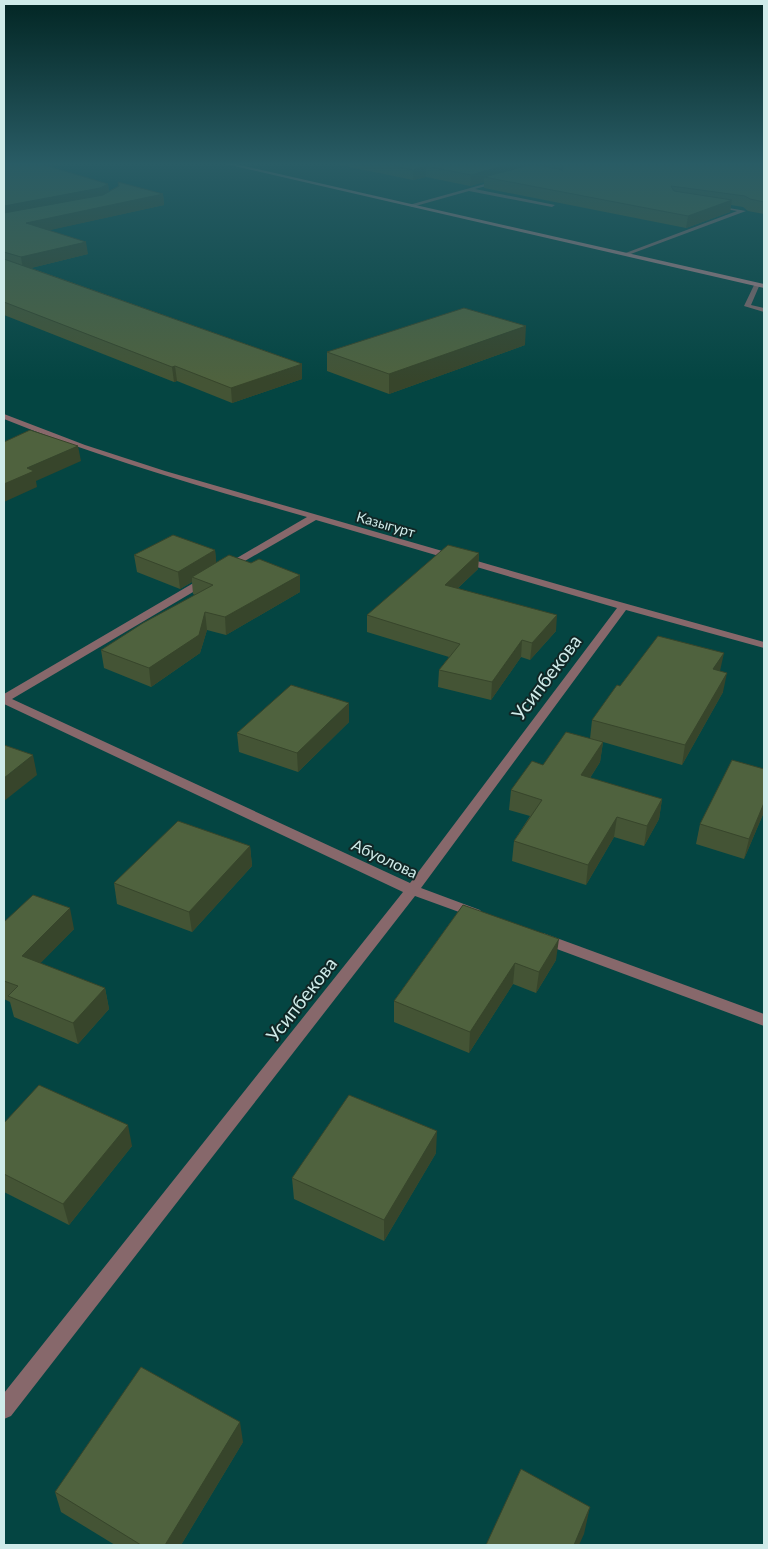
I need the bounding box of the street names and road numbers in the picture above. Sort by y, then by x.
street label: Казыгурт [355,508,417,540]
street label: Усипбекова [506,630,586,724]
street label: Абуолова [349,834,421,882]
street label: Усипбекова [261,952,341,1046]

